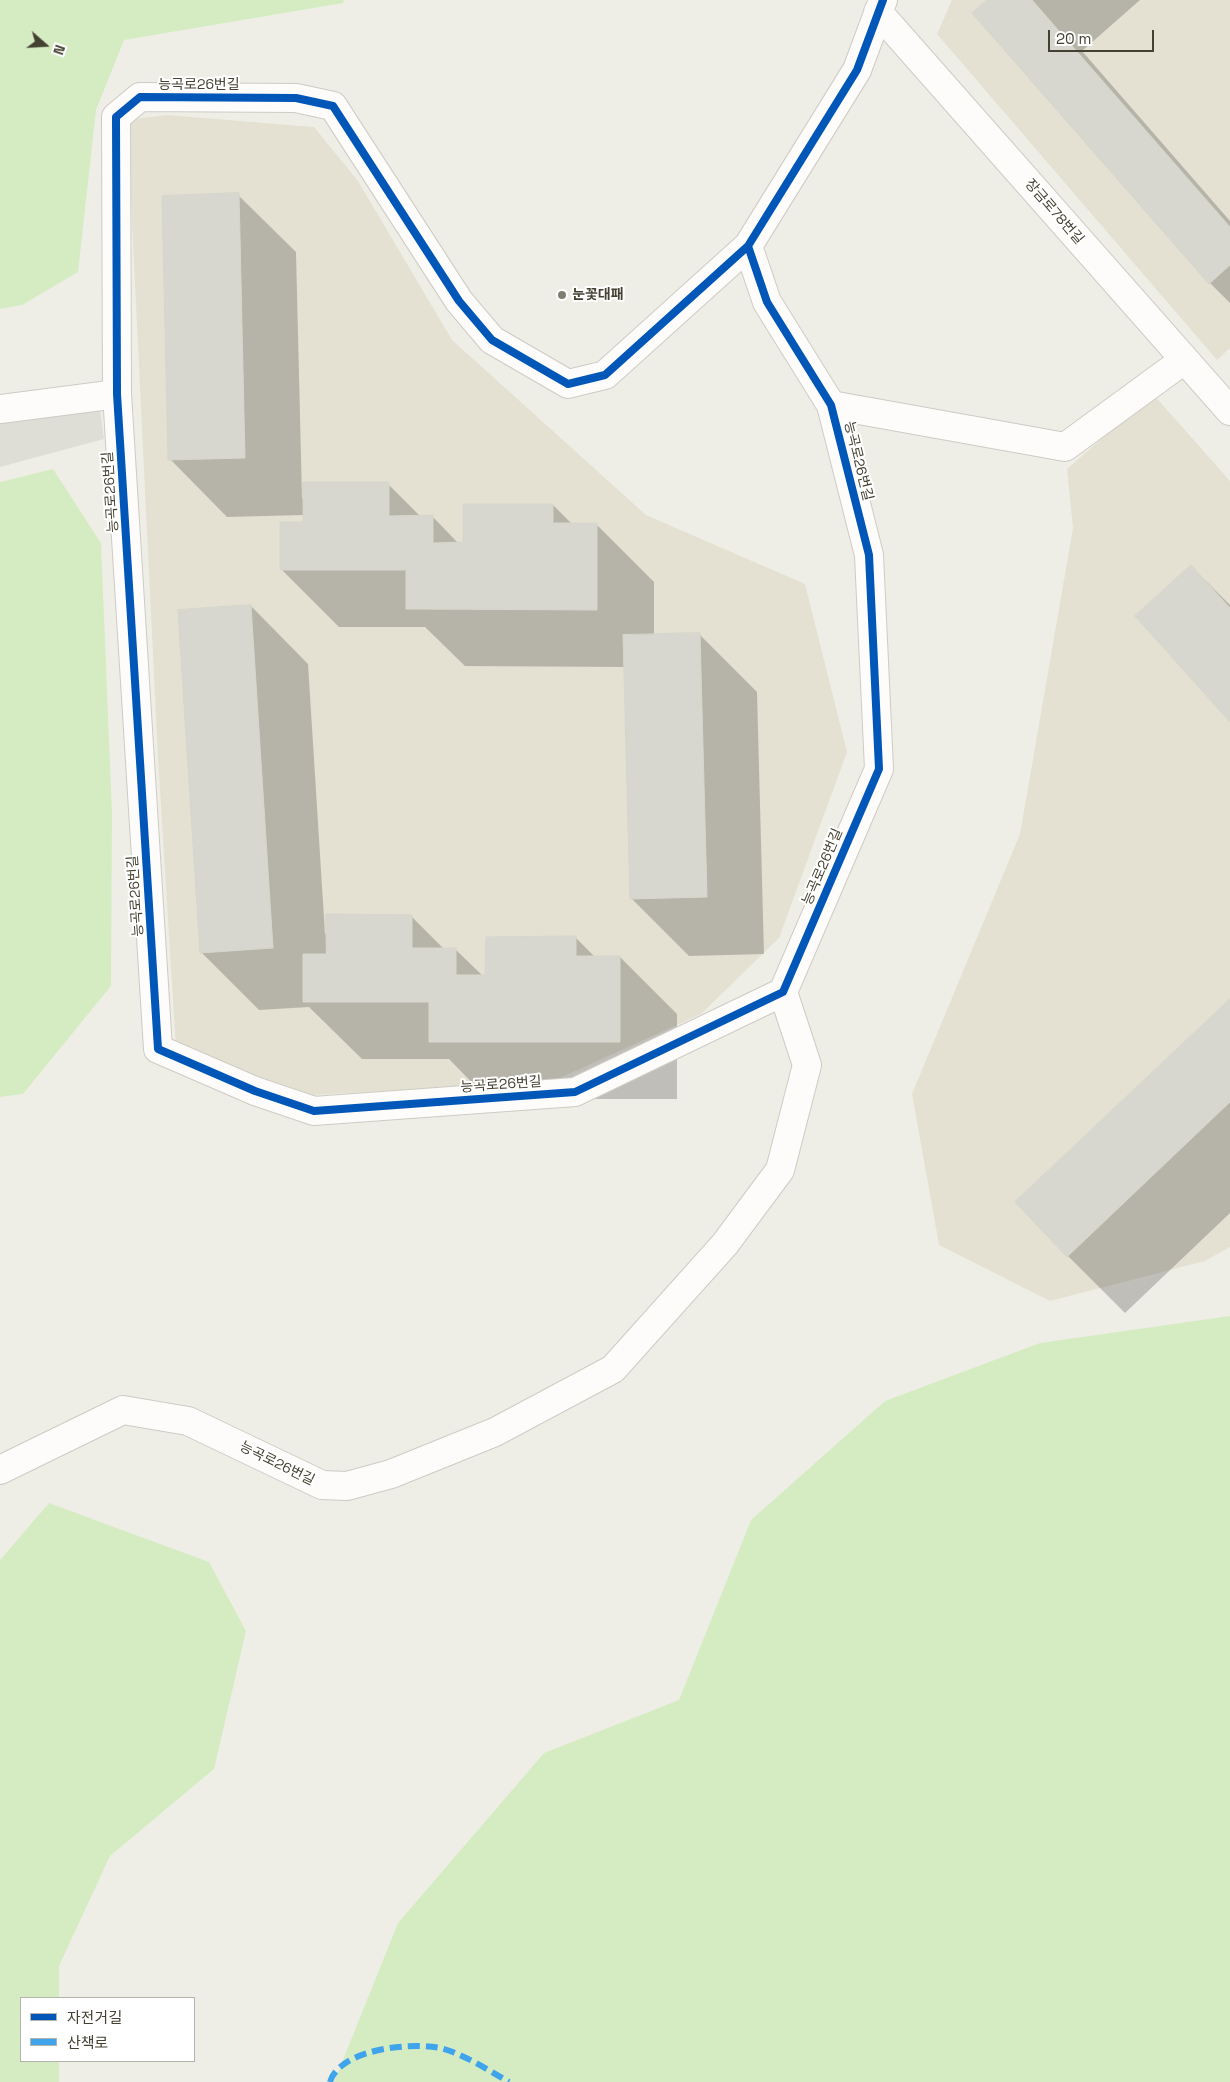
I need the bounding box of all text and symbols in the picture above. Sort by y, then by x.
north arrow [20,20,70,70]
scale bar [1050,20,1156,52]
text: 20 m [1056,29,1091,48]
text: N [49,43,69,57]
street label: 능곡로26번길 [158,77,240,93]
street label: 장금로78번길 [1021,176,1087,248]
place label: 눈꽃대패 [572,287,624,303]
marker: 눈꽃대패 [556,289,568,301]
street label: 능곡로26번길 [840,419,876,503]
street label: 능곡로26번길 [100,451,122,533]
street label: 능곡로26번길 [799,826,847,908]
street label: 능곡로26번길 [125,855,147,937]
street label: 능곡로26번길 [460,1074,542,1096]
street label: 능곡로26번길 [237,1439,317,1489]
legend [20,1997,195,2062]
text: 자전거길 [67,2008,122,2027]
text: 산책로 [67,2033,108,2052]

